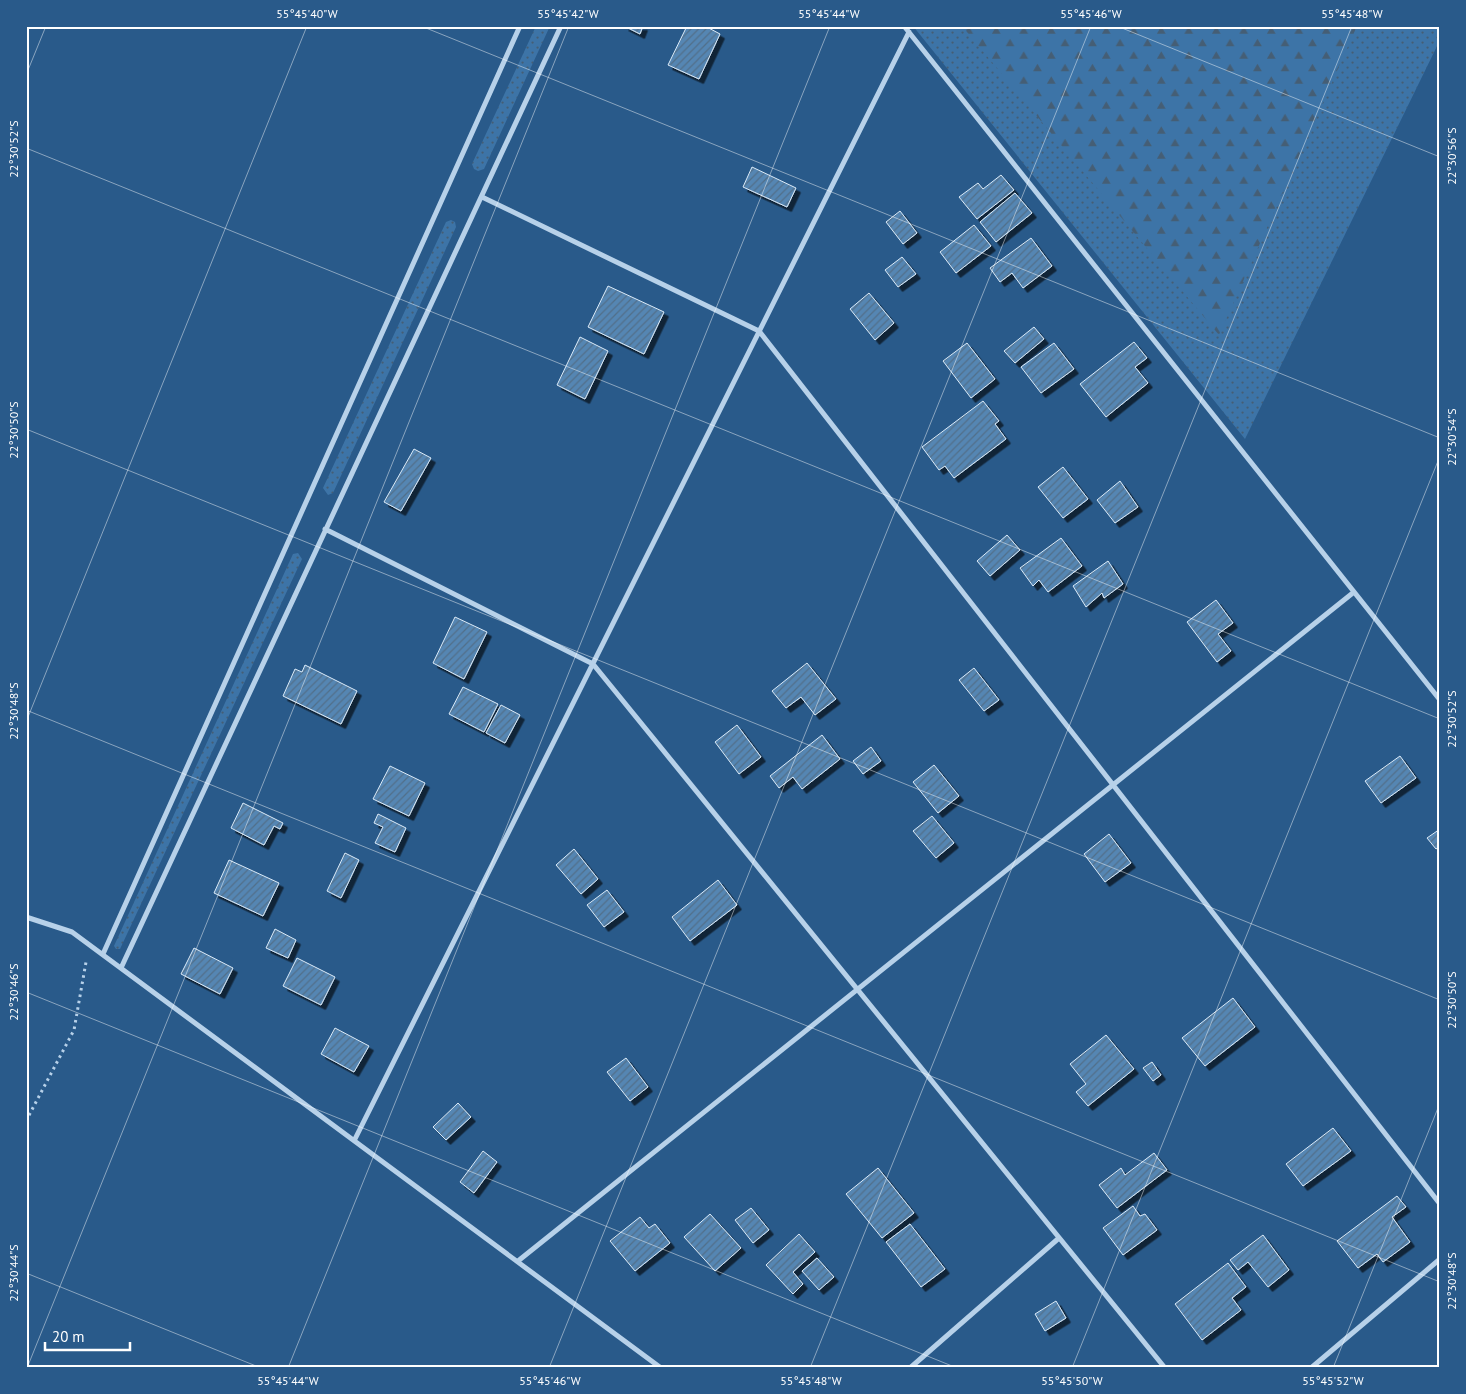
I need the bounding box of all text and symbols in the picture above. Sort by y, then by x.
text: 55°45'40"W [276,6,338,21]
text: 55°45'42"W [537,6,599,21]
text: 55°45'44"W [798,6,860,21]
text: 55°45'46"W [1060,6,1122,21]
text: 55°45'48"W [1321,6,1383,21]
text: 22°30'52"S [6,120,21,178]
text: 22°30'56"S [1444,127,1459,185]
text: 22°30'50"S [6,401,21,459]
text: 22°30'54"S [1444,408,1459,466]
text: 22°30'48"S [6,682,21,740]
text: 22°30'52"S [1444,690,1459,748]
text: 22°30'46"S [6,963,21,1021]
text: 22°30'50"S [1444,971,1459,1029]
text: 22°30'44"S [6,1244,21,1302]
text: 22°30'48"S [1444,1252,1459,1310]
scale bar [45,1319,130,1351]
text: 20 m [52,1327,85,1346]
text: 55°45'44"W [257,1373,319,1388]
text: 55°45'46"W [519,1373,581,1388]
text: 55°45'48"W [780,1373,842,1388]
text: 55°45'50"W [1041,1373,1103,1388]
text: 55°45'52"W [1302,1373,1364,1388]

